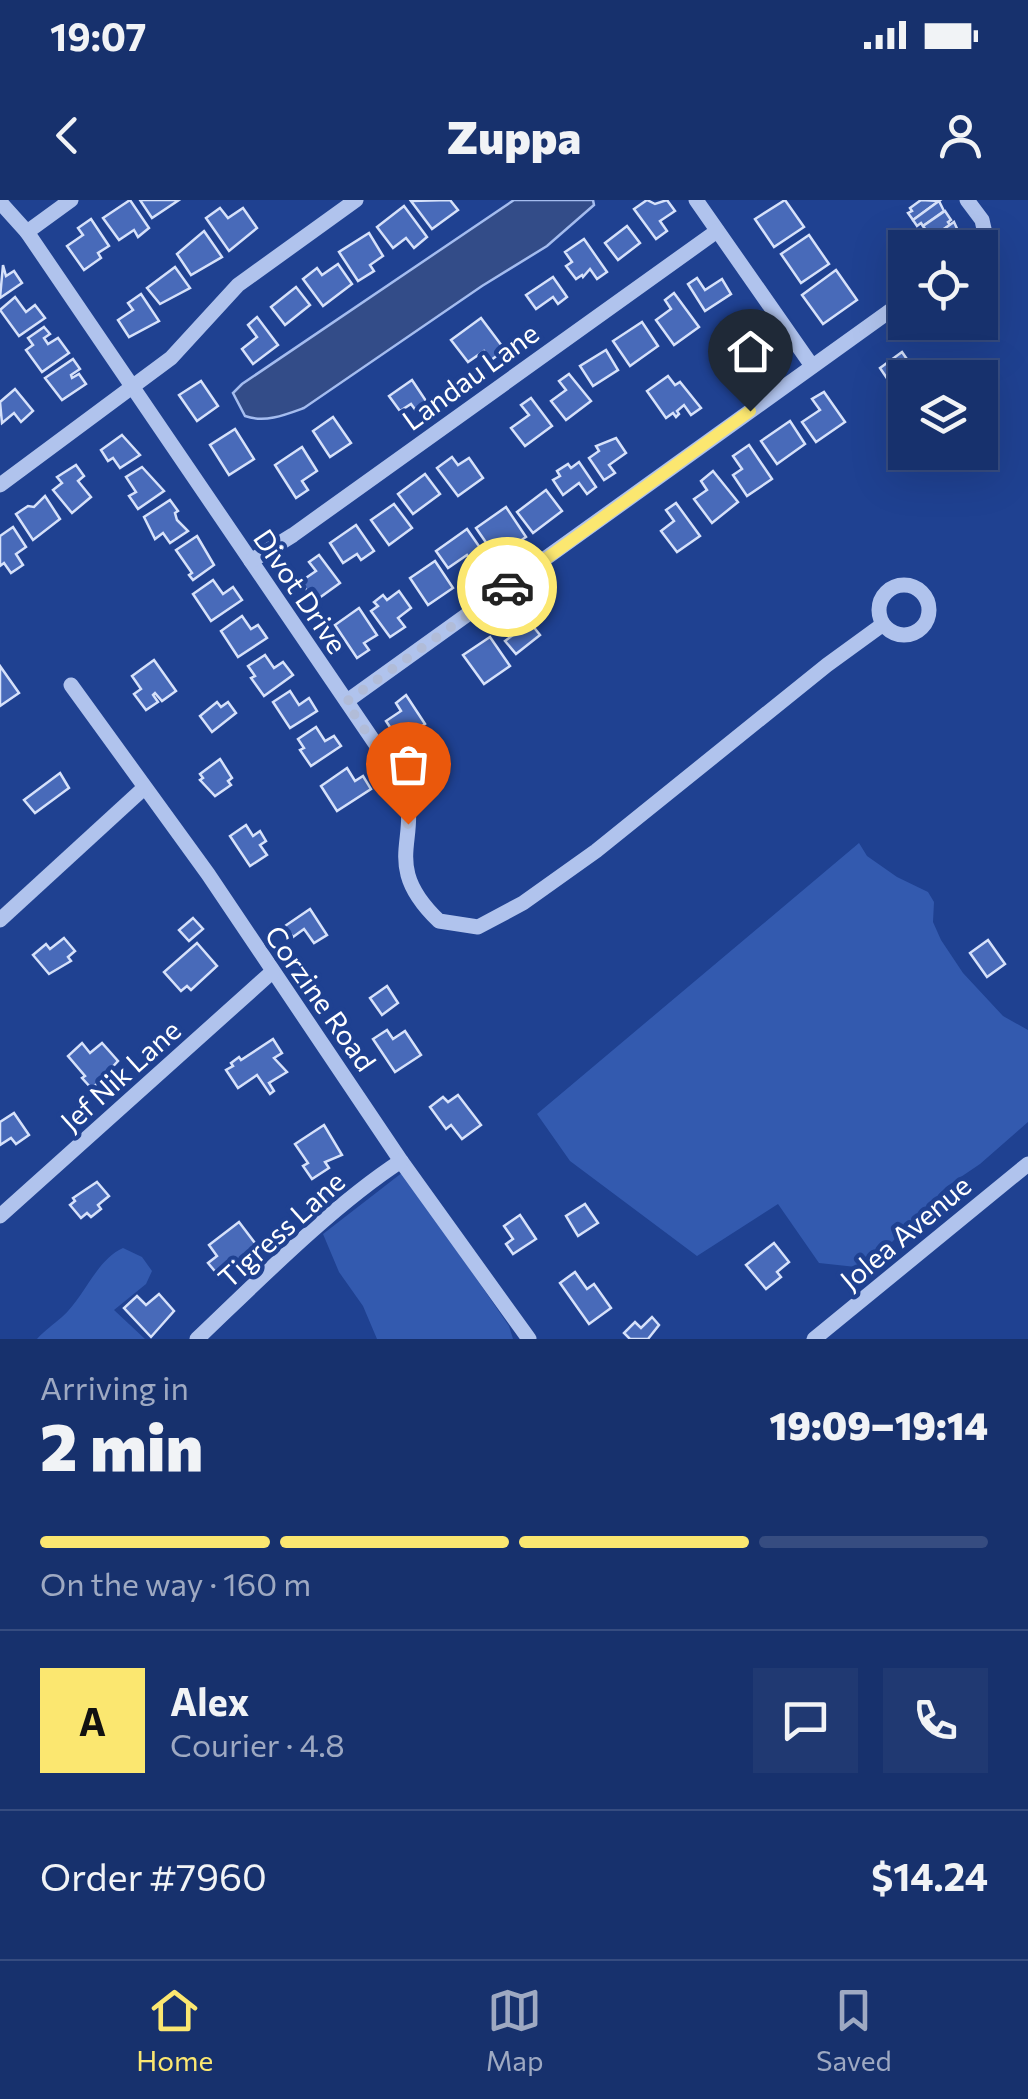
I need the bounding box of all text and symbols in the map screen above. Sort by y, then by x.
text: 19:07 [50,12,146,59]
icon: back [40,108,95,163]
text: Zuppa [447,108,581,163]
icon: person [933,108,988,163]
map controls [888,230,998,470]
button: locate [888,230,998,340]
pin [708,309,793,412]
street label: Landau Lane [395,315,545,437]
icon: home [723,324,778,379]
button: layers [888,360,998,470]
street label: Divot Drive [247,522,355,660]
courier [457,537,557,637]
icon: car [480,560,535,615]
pin [366,722,451,825]
icon: bag [381,737,436,792]
street label: Corzine Road [258,919,384,1077]
street label: Jef Nik Lane [53,1012,187,1138]
street label: Tigress Lane [211,1163,351,1295]
street label: Jolea Avenue [833,1168,977,1296]
text: Arriving in [40,1367,189,1407]
text: 19:09–19:14 [770,1401,988,1448]
text: 2 min [40,1405,203,1484]
text: On the way · 160 m [40,1563,311,1603]
button: chat [753,1668,858,1773]
button: phone [883,1668,988,1773]
text: Alex [170,1677,249,1724]
text: A [79,1697,106,1744]
text: Courier · 4.8 [170,1724,345,1764]
text: Order #7960 [40,1852,267,1899]
text: $14.24 [871,1852,988,1899]
tab: Home [136,1983,213,2077]
tab: Map [486,1983,544,2077]
tab: Saved [816,1983,892,2077]

